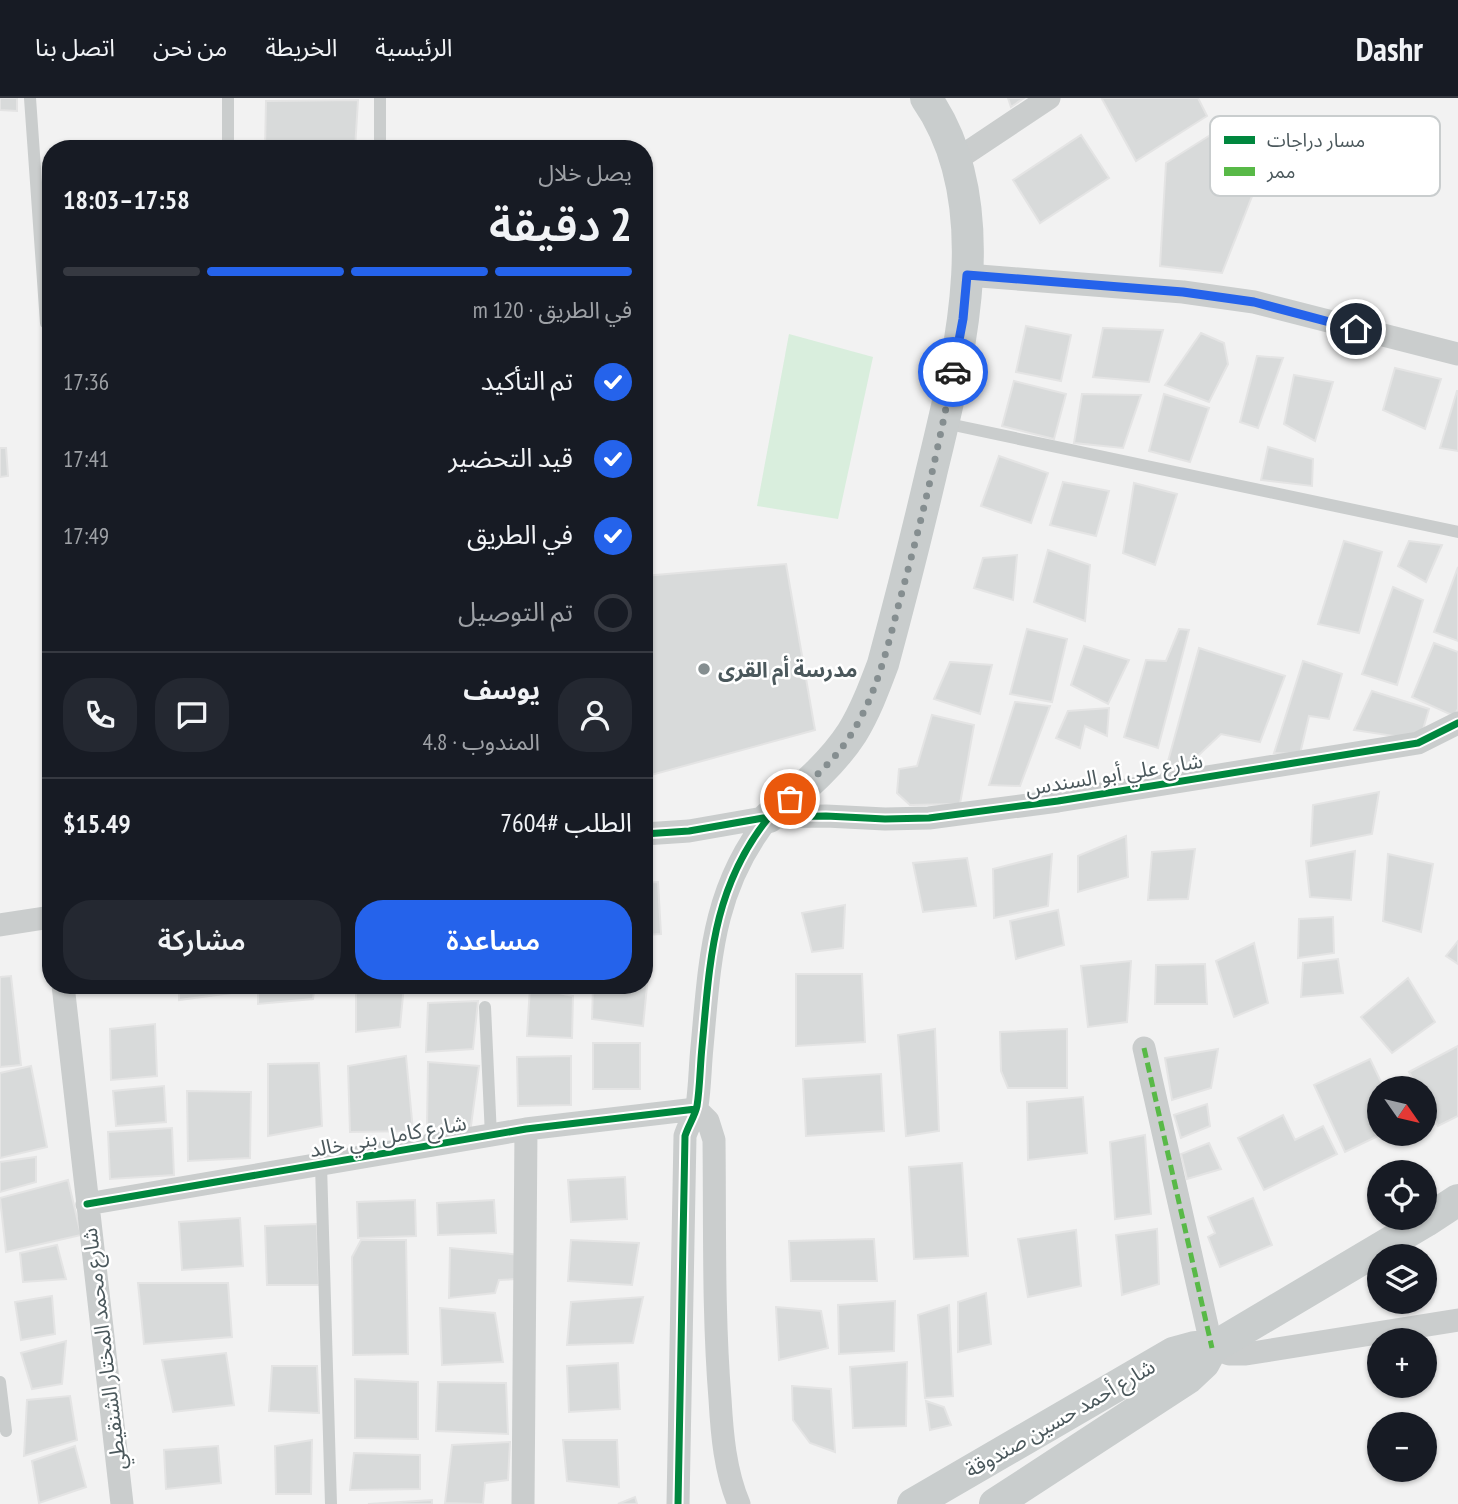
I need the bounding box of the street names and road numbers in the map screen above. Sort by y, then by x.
street label: شارع علي أبو السندس [1023,747,1205,804]
street label: شارع كامل بني خالد [307,1109,469,1166]
street label: شارع محمد المختار الشنقيطي [76,1226,135,1472]
street label: شارع أحمد حسين صندوقة [960,1353,1161,1485]

